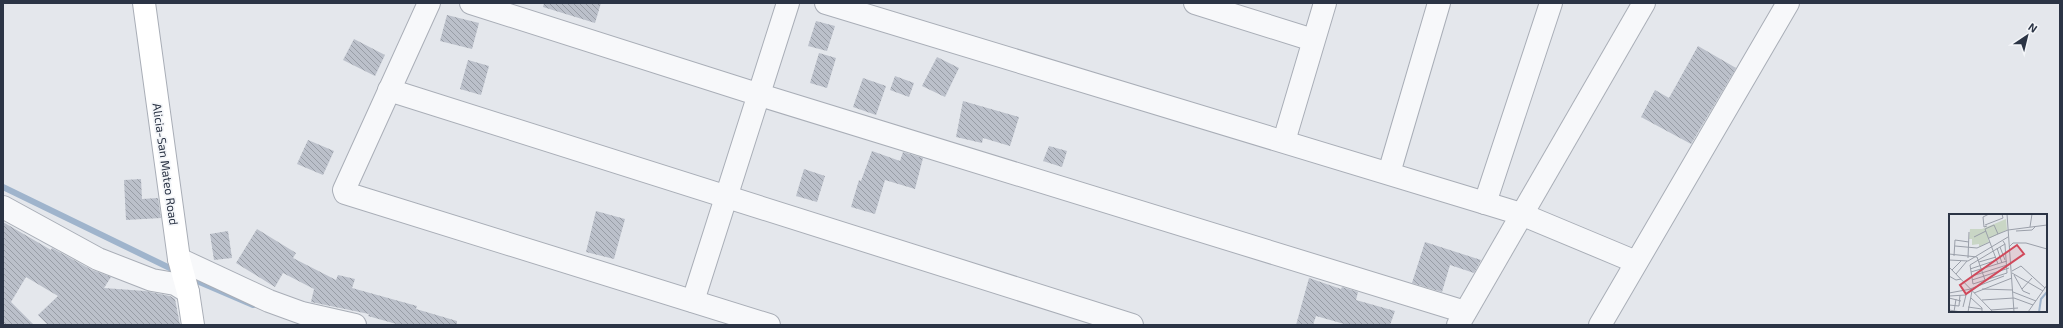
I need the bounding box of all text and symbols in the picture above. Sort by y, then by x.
north arrow [2007,16,2047,56]
text: N [2026,20,2040,35]
street label: Alicia-San Mateo Road [151,102,181,226]
inset map [1949,214,2047,312]

